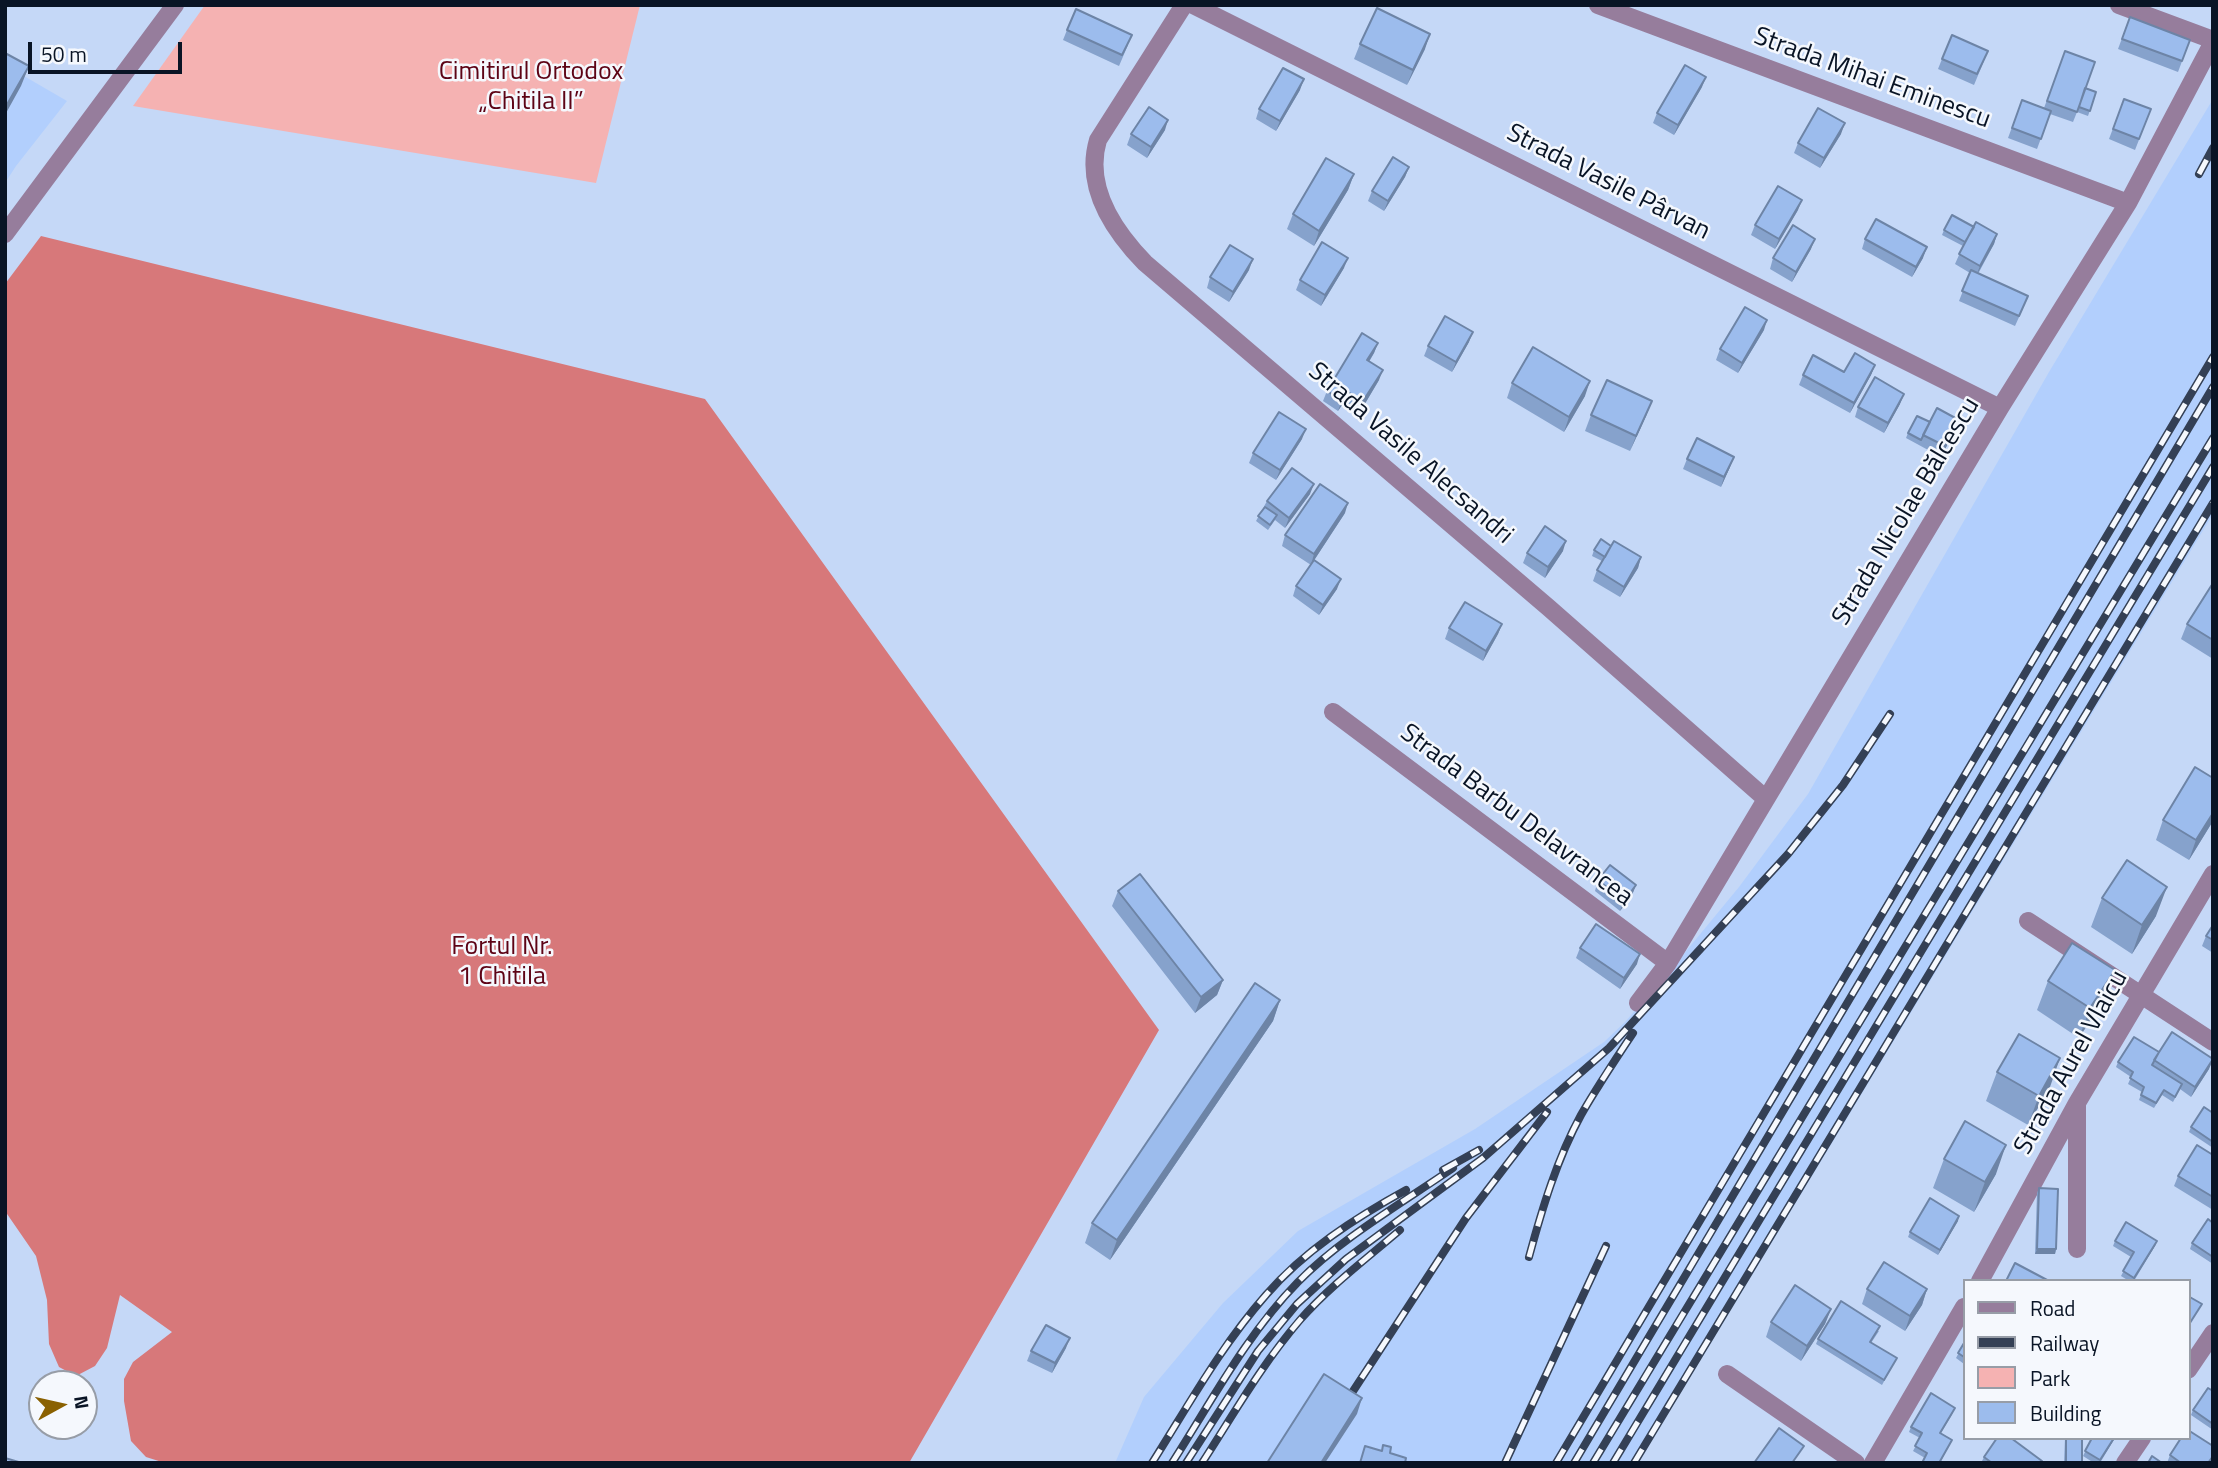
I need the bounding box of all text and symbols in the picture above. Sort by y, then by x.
street label: Strada Mihai Eminescu [1749,22,1995,136]
scale bar [32,28,186,72]
text: 50 m [41,38,87,70]
park label: Cimitirul Ortodox „Chitila II” [439,57,623,119]
street label: Strada Vasile Pârvan [1501,118,1715,248]
street label: Strada Vasile Alecsandri [1301,357,1519,551]
street label: Strada Nicolae Bălcescu [1827,392,1987,632]
street label: Strada Barbu Delavrancea [1393,718,1639,914]
park label: Fortul Nr. 1 Chitila [451,932,553,993]
street label: Strada Aurel Vlaicu [2009,966,2135,1160]
legend [1962,1279,2190,1440]
text: Road [2030,1292,2075,1324]
text: Railway [2030,1327,2099,1359]
text: Park [2030,1362,2070,1394]
north arrow [28,1370,98,1440]
text: N [67,1394,98,1411]
text: Building [2030,1397,2101,1429]

